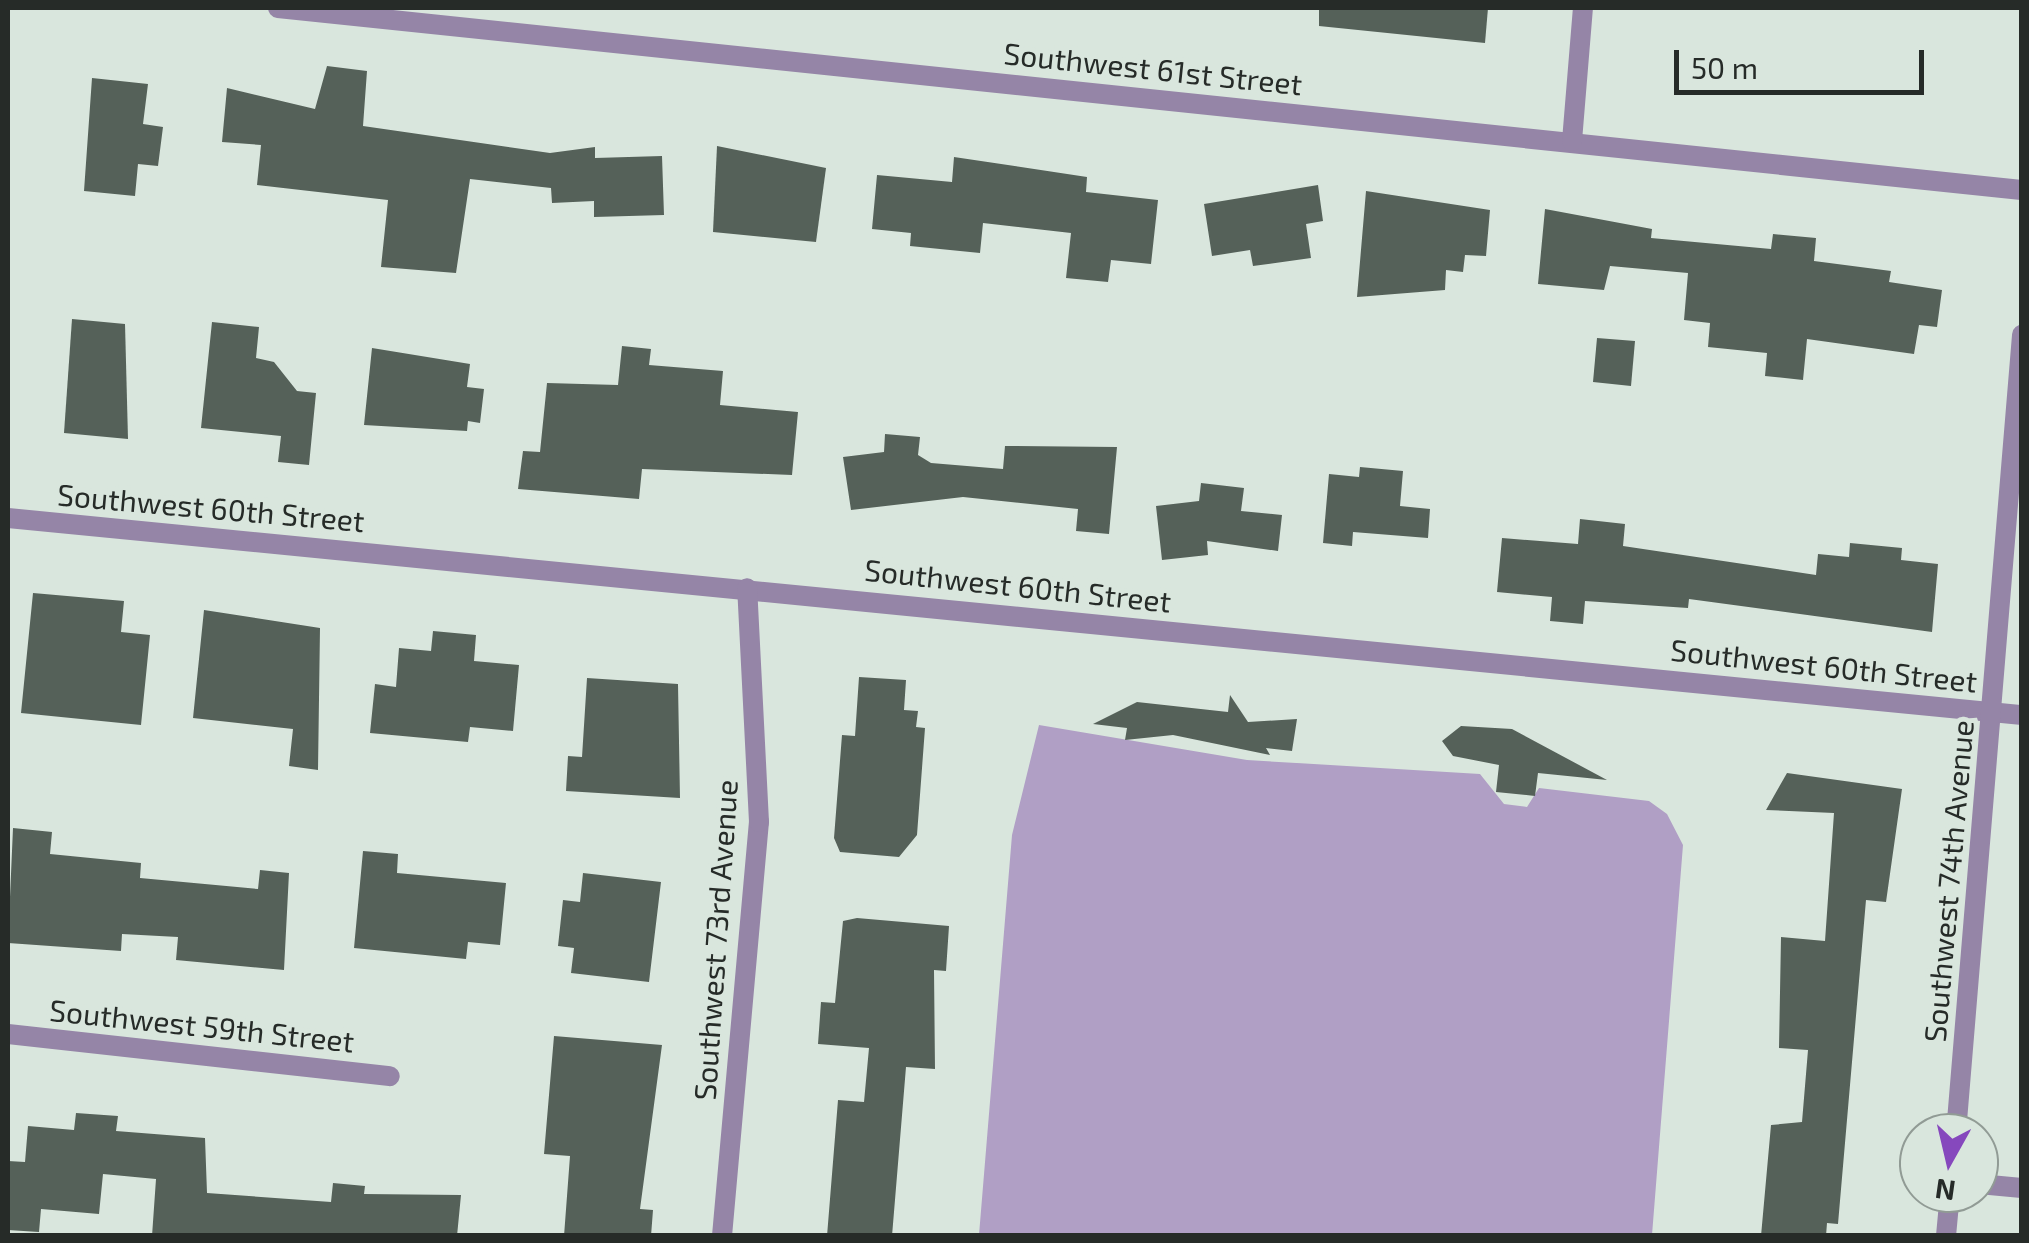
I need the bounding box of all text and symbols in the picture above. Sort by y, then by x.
scale bar [1679,30,1929,92]
street label: Southwest 61st Street [1002,34,1304,102]
text: 50 m [1691,49,1758,85]
street label: Southwest 60th Street [56,476,366,538]
street label: Southwest 60th Street [863,551,1173,619]
street label: Southwest 60th Street [1669,631,1979,699]
street label: Southwest 74th Avenue [1916,718,1980,1044]
street label: Southwest 73rd Avenue [686,778,744,1102]
street label: Southwest 59th Street [48,991,356,1059]
north arrow [1899,1113,1999,1213]
text: N [1933,1172,1957,1209]

